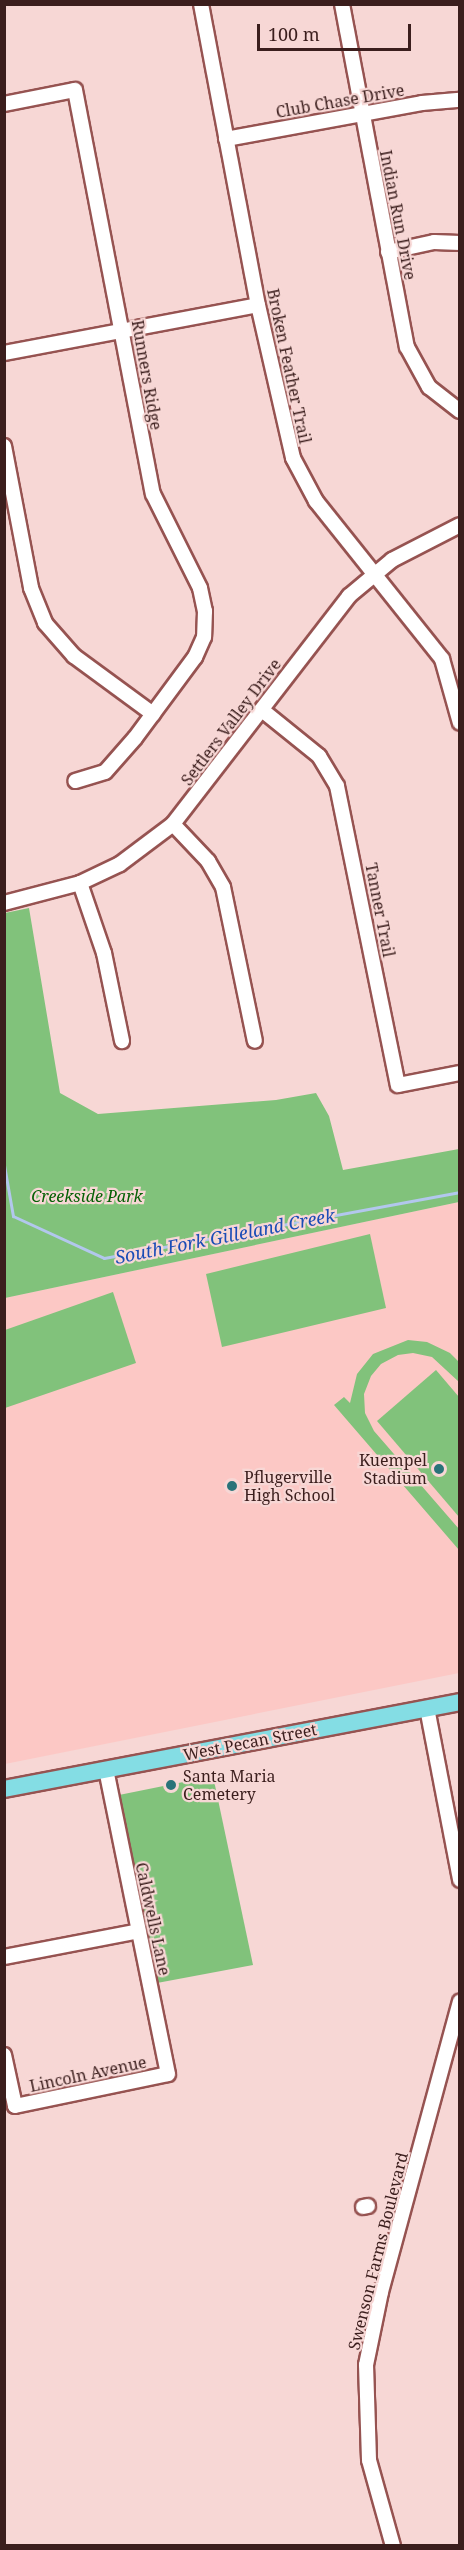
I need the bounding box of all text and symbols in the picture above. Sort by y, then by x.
scale bar [260,12,414,50]
text: 100 m [268,22,320,46]
street label: Club Chase Drive [274,80,406,122]
street label: Indian Run Drive [376,148,420,282]
street label: Broken Feather Trail [263,287,315,445]
street label: Runners Ridge [128,318,166,432]
street label: Settlers Valley Drive [177,655,285,789]
street label: Tanner Trail [361,861,399,959]
park label: Creekside Park [31,1186,143,1206]
water label: South Fork Gilleland Creek [113,1204,337,1268]
place label: Kuempel Stadium [359,1450,427,1488]
marker: Kuempel Stadium [432,1462,446,1476]
place label: Pflugerville High School [244,1467,335,1505]
marker: Pflugerville High School [225,1479,239,1493]
street label: West Pecan Street [182,1720,318,1764]
place label: Santa Maria Cemetery [183,1766,276,1804]
marker: Santa Maria Cemetery [164,1778,178,1792]
street label: Caldwells Lane [132,1861,174,1977]
street label: Lincoln Avenue [28,2052,148,2096]
street label: Swenson Farms Boulevard [344,2150,412,2352]

